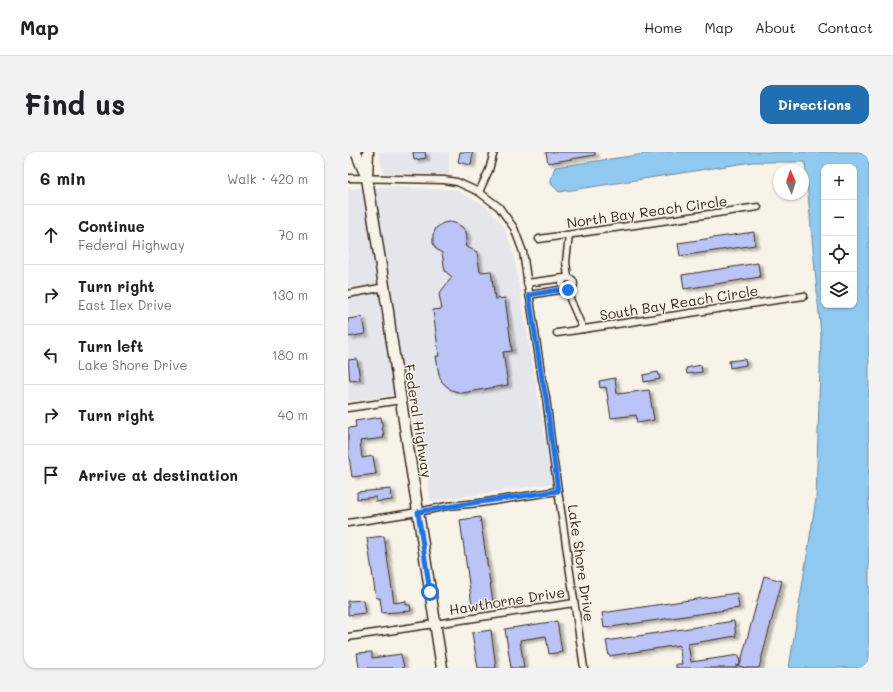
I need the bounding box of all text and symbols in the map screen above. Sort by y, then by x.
text: Map [20,15,59,40]
text: Home [644,18,682,37]
text: Map [704,18,733,37]
text: About [755,18,796,37]
text: Contact [818,18,873,37]
button: Directions [760,85,869,124]
text: Find us [24,86,125,122]
north arrow [773,164,809,200]
map controls [821,164,857,308]
button: + [821,164,857,200]
text: 6 min [40,167,85,189]
text: Walk · 420 m [227,170,308,187]
street label: North Bay Reach Circle [565,191,729,232]
button: − [821,200,857,236]
text: Continue [78,216,145,236]
icon: ahead [40,224,62,246]
text: 70 m [278,226,308,243]
text: Federal Highway [78,236,185,253]
button: locate [821,236,857,272]
button: layers [821,272,857,308]
text: Turn right [78,276,155,296]
route end [559,281,577,299]
street label: South Bay Reach Circle [598,281,760,324]
icon: right [40,284,62,306]
text: 130 m [272,286,308,303]
text: East Ilex Drive [78,296,172,313]
text: Turn left [78,336,143,356]
icon: left [40,344,62,366]
text: 180 m [272,346,308,363]
text: Lake Shore Drive [78,356,188,373]
street label: Federal Highway [400,363,437,479]
icon: right [40,404,62,426]
text: Turn right [78,405,155,425]
text: 40 m [278,406,308,423]
icon: arrive [40,464,62,486]
text: Arrive at destination [78,465,238,485]
street label: Lake Shore Drive [564,503,599,623]
street label: Hawthorne Drive [448,582,566,619]
route start [421,583,439,601]

